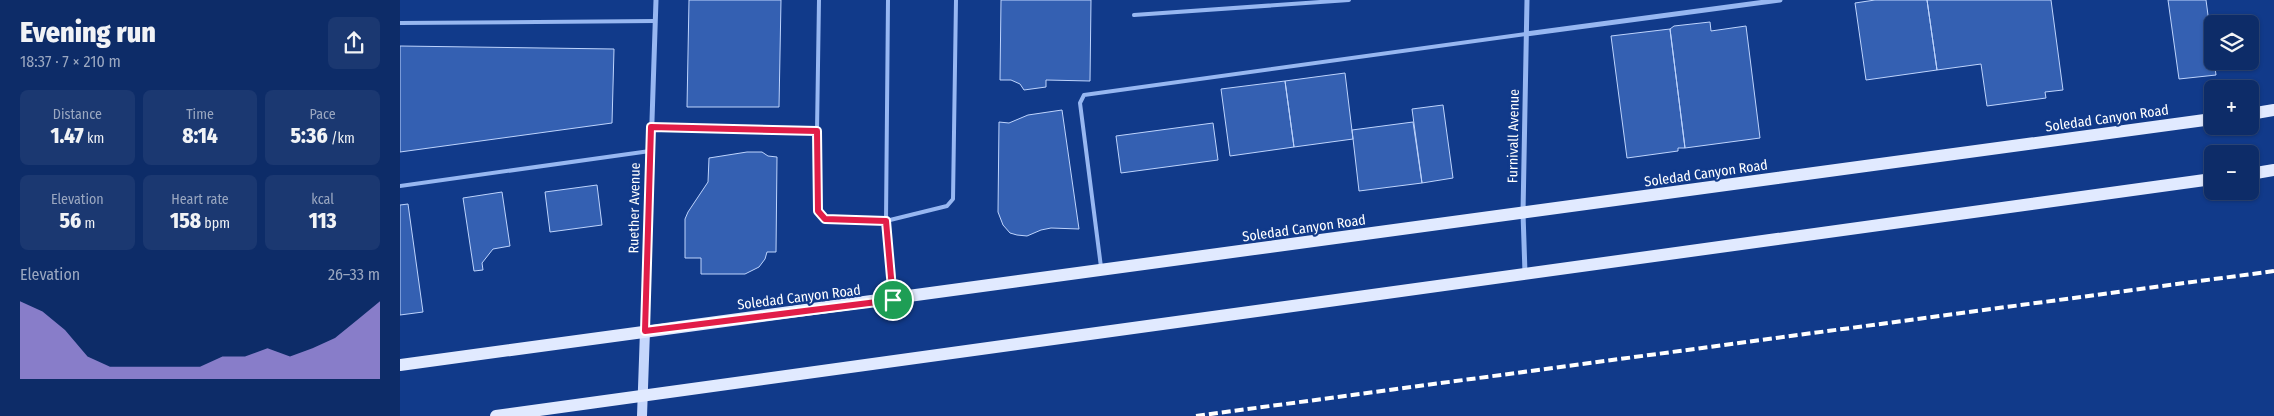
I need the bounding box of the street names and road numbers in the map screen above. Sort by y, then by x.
street label: Furnivall Avenue [1504,89,1523,183]
street label: Soledad Canyon Road [2044,101,2170,136]
street label: Soledad Canyon Road [1643,156,1769,191]
street label: Ruether Avenue [625,162,644,254]
street label: Soledad Canyon Road [1241,211,1367,246]
street label: Soledad Canyon Road [736,281,862,314]

